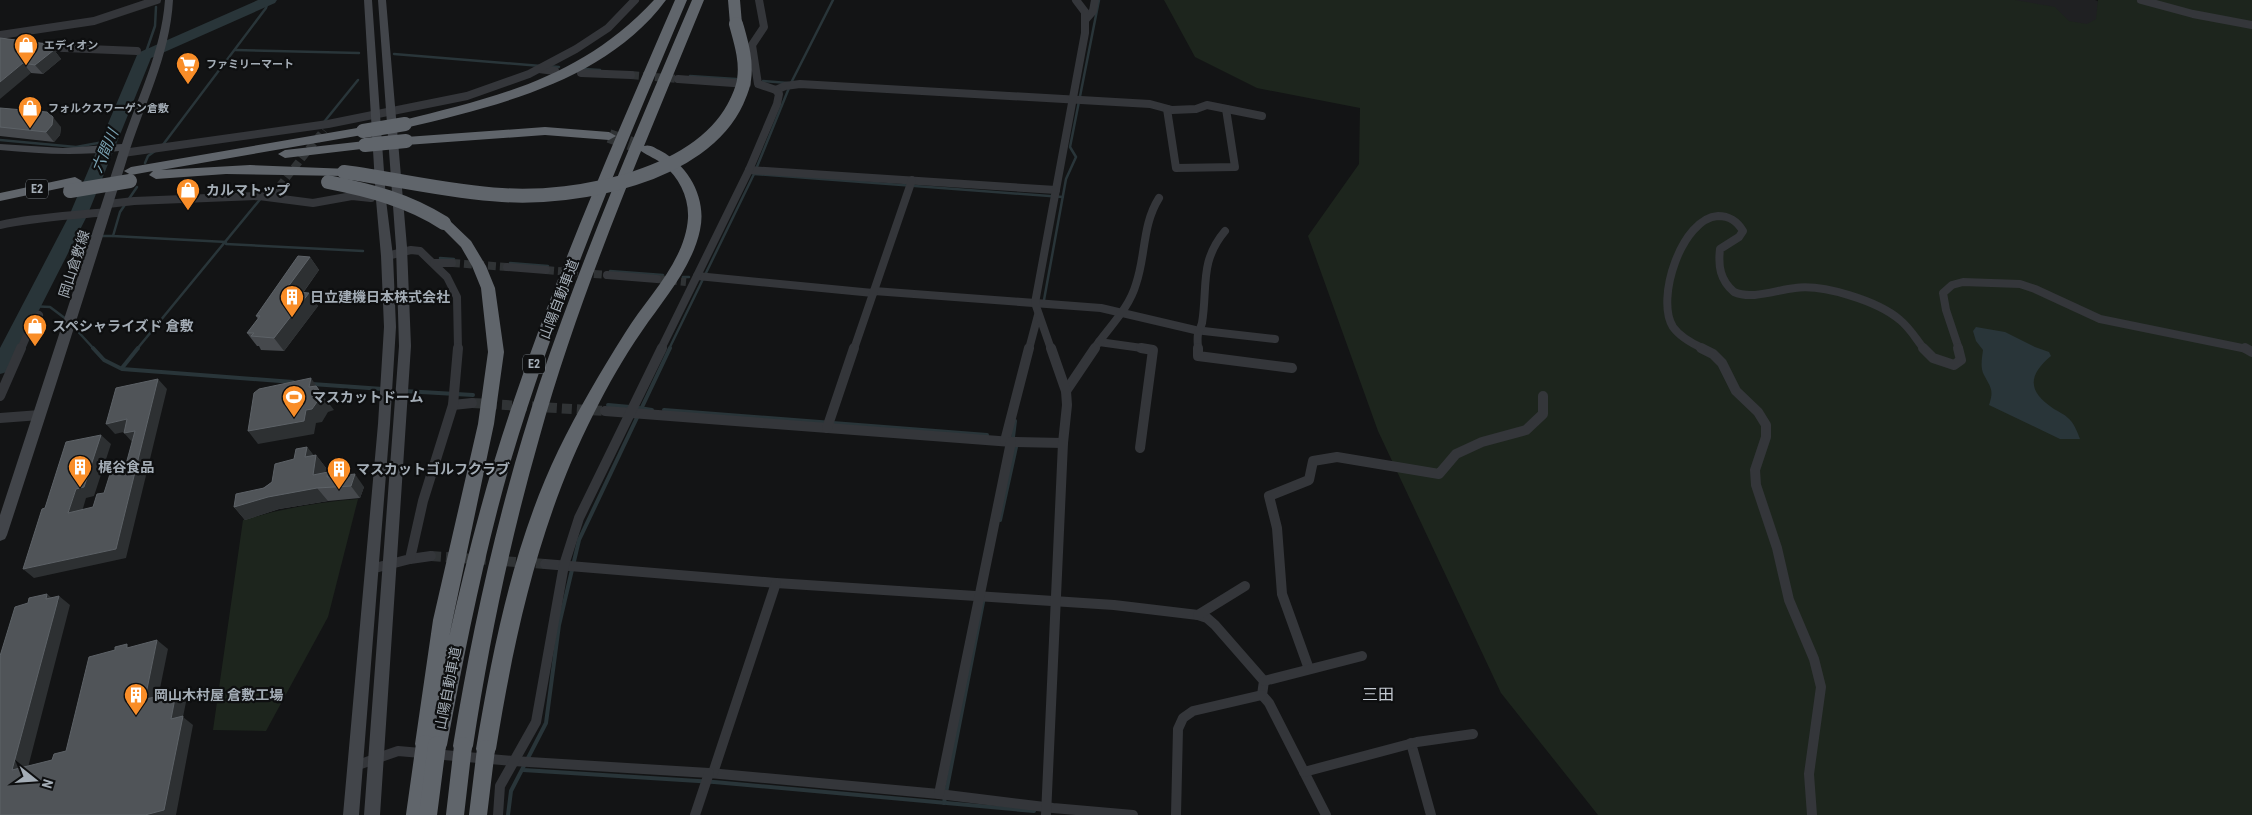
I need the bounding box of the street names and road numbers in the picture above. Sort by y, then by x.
road number: E2 [26,180,48,198]
street label: 岡山倉敷線 [56,228,92,300]
street label: 山陽自動車道 [536,257,582,341]
road number: E2 [523,354,545,374]
street label: 山陽自動車道 [432,645,464,731]

